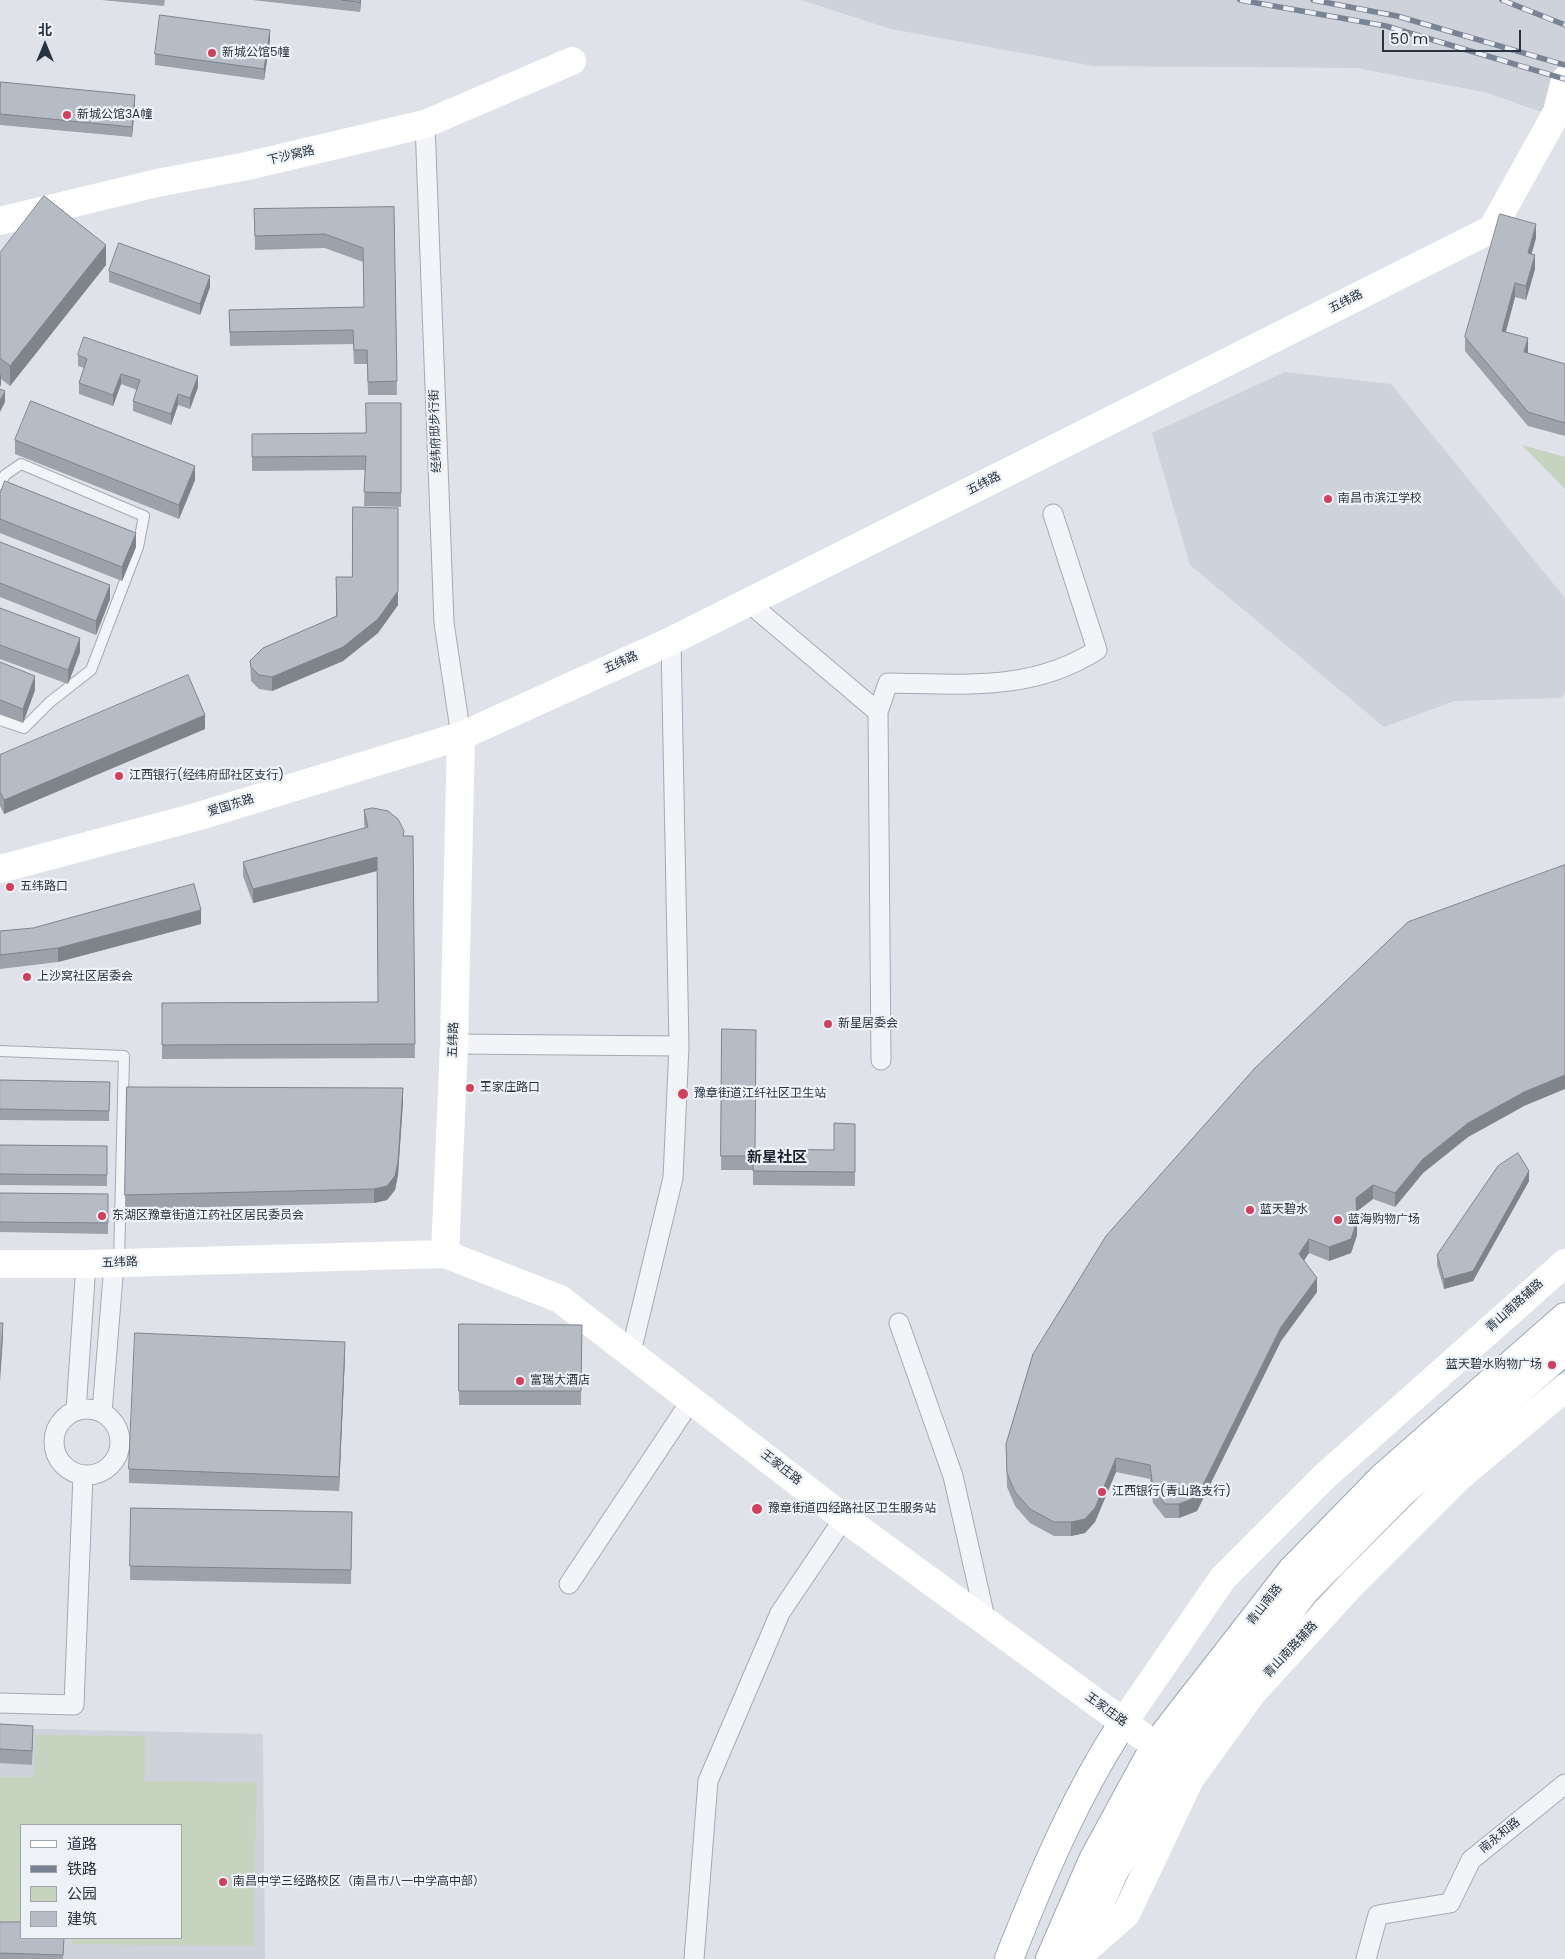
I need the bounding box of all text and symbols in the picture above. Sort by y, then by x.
north arrow [20,20,70,70]
text: 北 [38,20,52,40]
scale bar [1385,20,1524,52]
text: 50 m [1390,28,1428,49]
place label: 新城公馆5幢 [222,46,290,60]
marker: 新城公馆5幢 [206,47,218,59]
place label: 新城公馆3A幢 [77,108,152,122]
marker: 新城公馆3A幢 [61,109,73,121]
street label: 下沙窝路 [266,144,316,168]
street label: 五纬路 [1327,287,1365,317]
street label: 经纬府邸步行街 [427,389,445,473]
street label: 五纬路 [965,469,1003,499]
place label: 南昌市滨江学校 [1338,492,1422,506]
marker: 南昌市滨江学校 [1322,493,1334,505]
street label: 五纬路 [602,649,640,677]
place label: 江西银行(经纬府邸社区支行) [129,769,284,783]
marker: 江西银行(经纬府邸社区支行) [113,770,125,782]
street label: 爱国东路 [206,792,256,820]
place label: 五纬路口 [20,880,68,894]
marker: 五纬路口 [4,881,16,893]
place label: 上沙窝社区居委会 [37,970,133,984]
marker: 上沙窝社区居委会 [21,971,33,983]
place label: 新星居委会 [838,1017,898,1031]
marker: 新星居委会 [822,1018,834,1030]
street label: 五纬路 [446,1022,462,1058]
place label: 王家庄路口 [480,1081,540,1095]
marker: 王家庄路口 [464,1082,476,1094]
marker: 豫章街道江纤社区卫生站 [676,1087,690,1101]
place label: 豫章街道江纤社区卫生站 [694,1087,826,1101]
district label: 新星社区 [747,1149,807,1167]
place label: 蓝天碧水 [1260,1203,1308,1217]
marker: 蓝天碧水 [1244,1204,1256,1216]
place label: 东湖区豫章街道江药社区居民委员会 [112,1209,304,1223]
marker: 东湖区豫章街道江药社区居民委员会 [96,1210,108,1222]
place label: 蓝海购物广场 [1348,1213,1420,1227]
marker: 蓝海购物广场 [1332,1214,1344,1226]
street label: 五纬路 [102,1255,138,1271]
street label: 青山南路辅路 [1483,1277,1547,1335]
place label: 蓝天碧水购物广场 [1446,1358,1542,1372]
marker: 蓝天碧水购物广场 [1546,1359,1558,1371]
place label: 富瑞大酒店 [530,1374,590,1388]
marker: 富瑞大酒店 [514,1375,526,1387]
street label: 王家庄路 [758,1448,804,1488]
place label: 江西银行(青山路支行) [1112,1485,1231,1499]
marker: 江西银行(青山路支行) [1096,1486,1108,1498]
marker: 豫章街道四经路社区卫生服务站 [750,1502,764,1516]
place label: 豫章街道四经路社区卫生服务站 [768,1502,936,1516]
street label: 青山南路 [1245,1582,1285,1628]
street label: 青山南路辅路 [1261,1619,1321,1681]
street label: 王家庄路 [1082,1690,1130,1730]
street label: 南永和路 [1477,1815,1523,1857]
legend [20,1824,182,1939]
text: 道路 [67,1833,97,1854]
text: 铁路 [67,1858,97,1879]
place label: 南昌中学三经路校区（南昌市八一中学高中部） [233,1875,485,1889]
marker: 南昌中学三经路校区（南昌市八一中学高中部） [217,1876,229,1888]
text: 公园 [67,1883,97,1904]
text: 建筑 [67,1908,97,1929]

